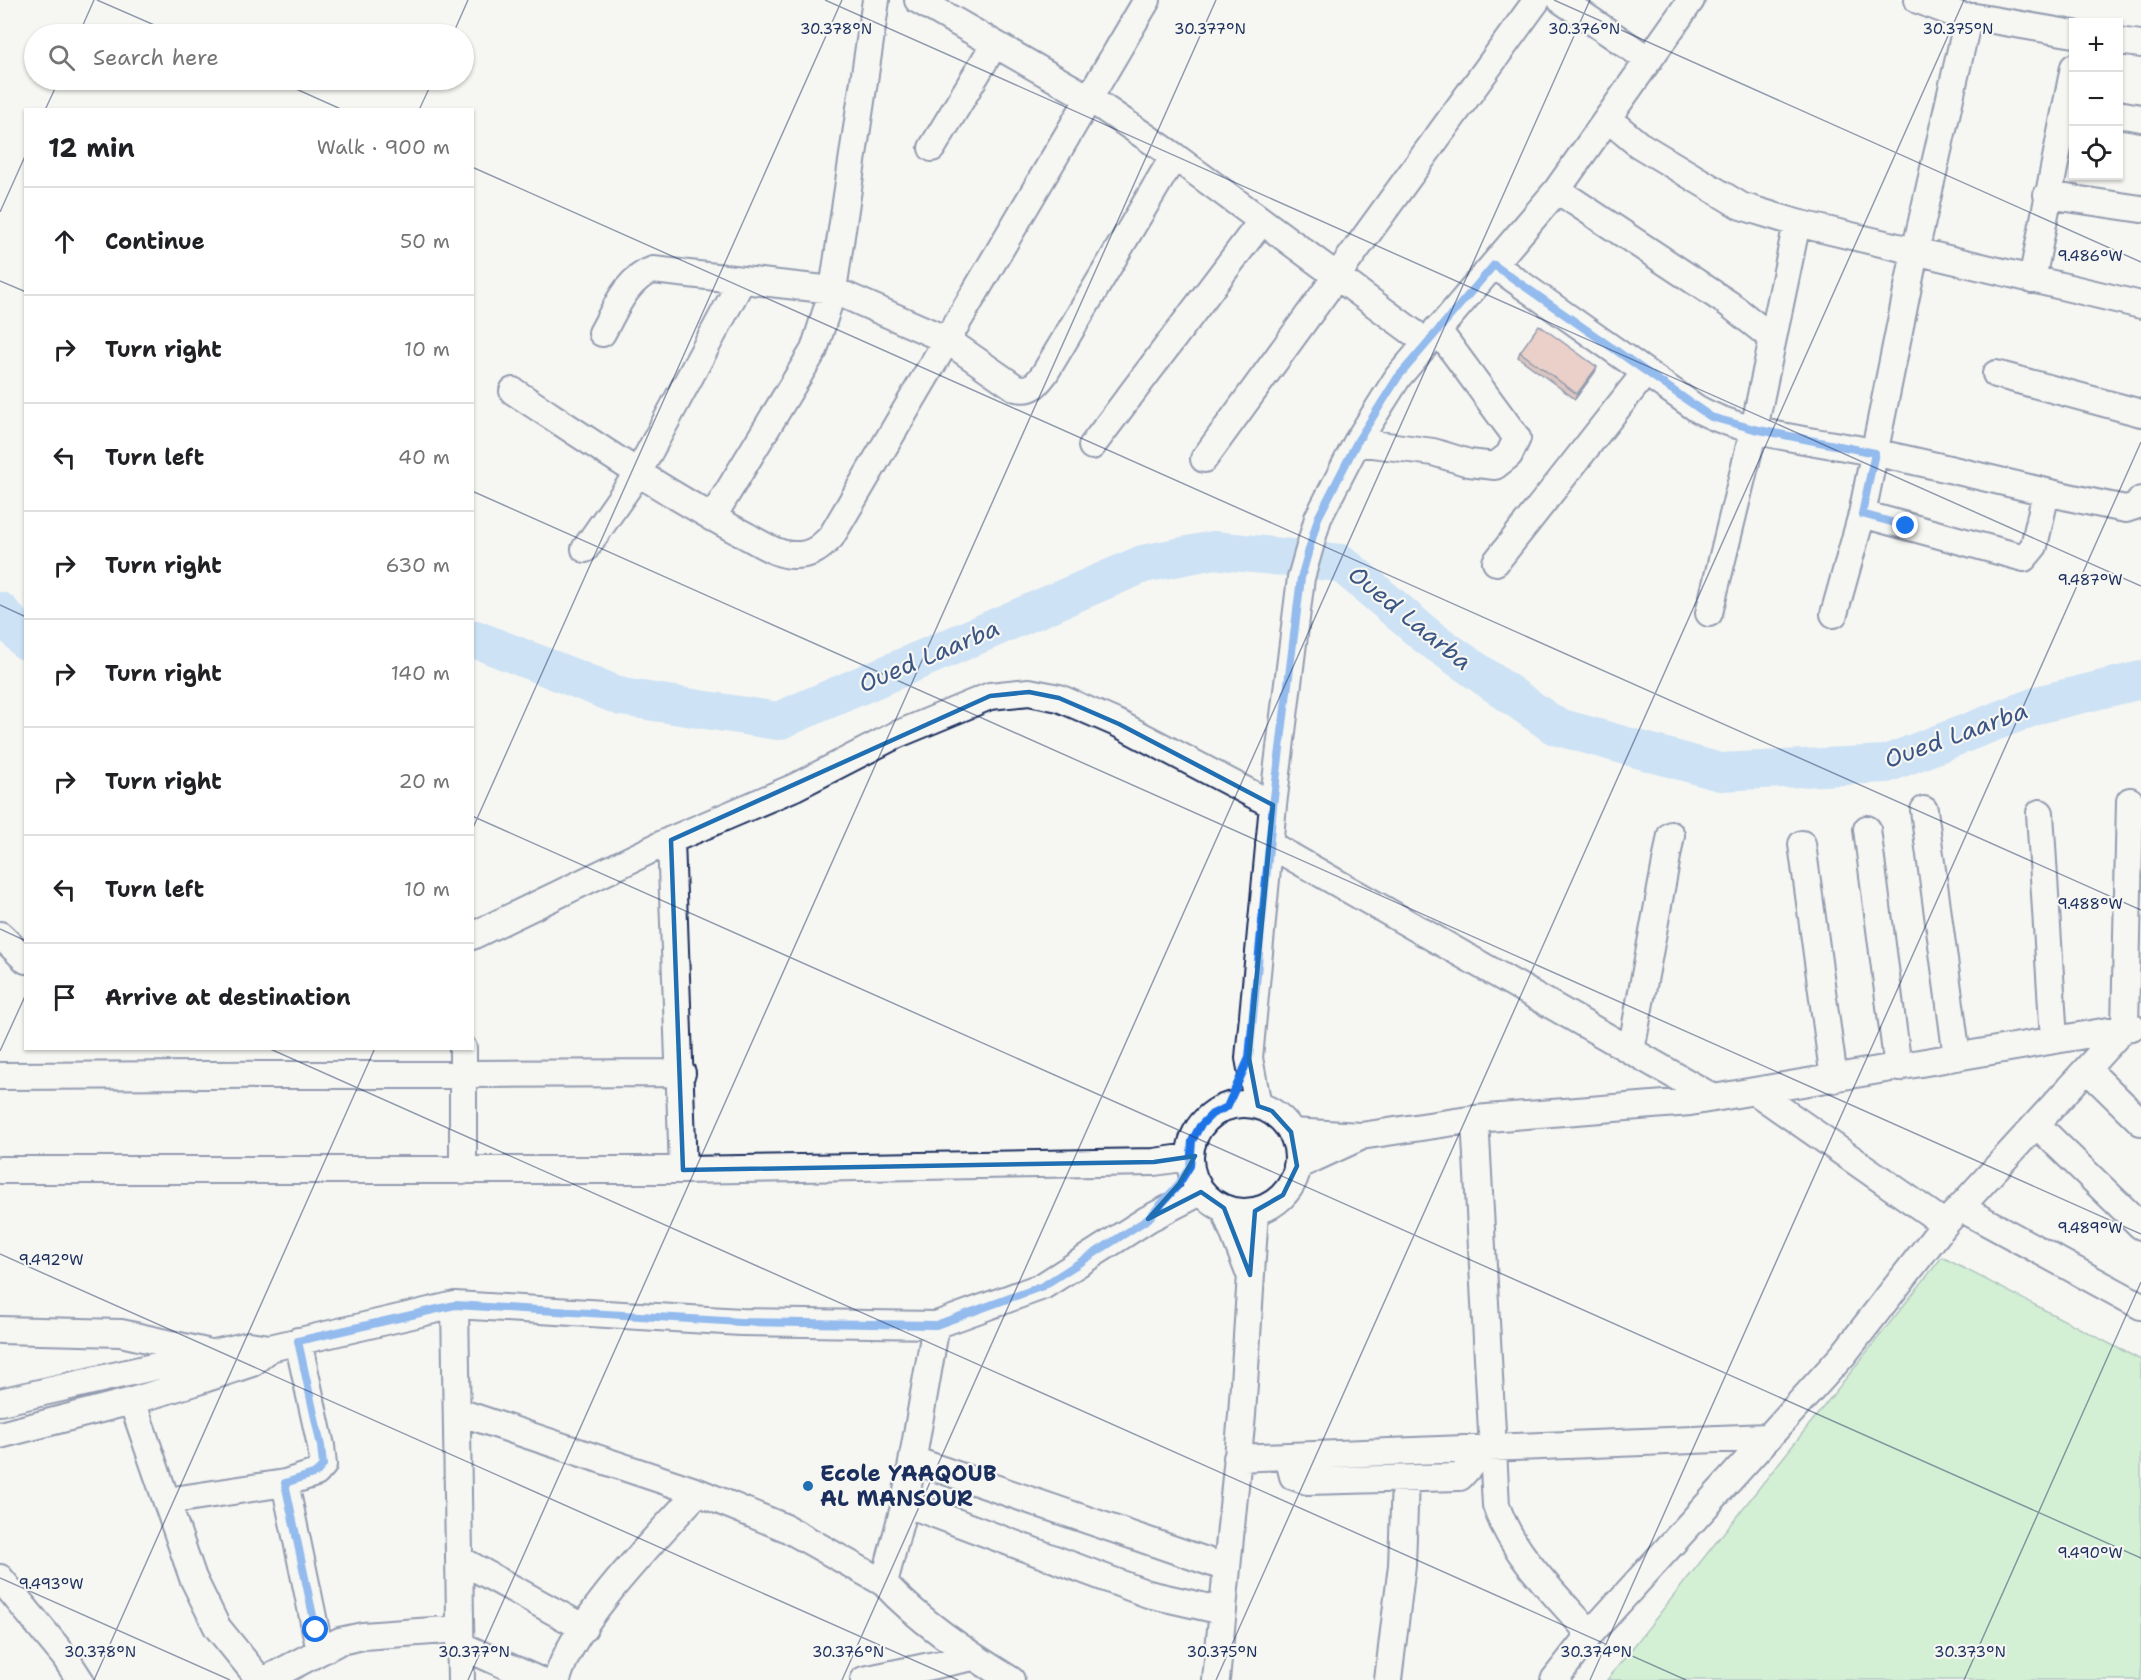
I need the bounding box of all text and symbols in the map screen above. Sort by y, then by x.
map controls [2069,18,2123,180]
button: + [2069,18,2123,72]
text: 30.378°N [800,19,872,39]
text: 30.377°N [1174,19,1246,39]
text: 30.376°N [1548,19,1620,39]
text: 30.375°N [1923,19,1993,39]
search box [24,24,474,90]
icon: search [45,41,78,74]
text: Search here [93,43,219,72]
button: − [2069,72,2123,126]
button: locate [2069,126,2123,180]
text: 12 min [48,130,135,165]
text: Walk · 900 m [317,134,450,160]
icon: ahead [48,225,81,258]
text: Continue [105,227,205,256]
text: 50 m [400,228,450,254]
text: 9.486°W [2057,246,2123,266]
icon: right [48,333,81,366]
text: Turn right [105,335,222,364]
text: 10 m [404,336,450,362]
icon: left [48,441,81,474]
text: Turn left [105,443,204,472]
text: 40 m [398,444,450,470]
route end [1892,512,1918,538]
icon: right [48,549,81,582]
text: Turn right [105,551,222,580]
text: 630 m [386,552,450,578]
water label: Oued Laarba [1341,558,1479,678]
text: 9.487°W [2057,570,2123,590]
water label: Oued Laarba [854,612,1004,700]
icon: right [48,657,81,690]
text: Turn right [105,659,222,688]
text: 140 m [391,660,450,686]
water label: Oued Laarba [1880,694,2032,776]
icon: right [48,765,81,798]
text: Turn right [105,767,222,796]
text: 20 m [399,768,450,794]
icon: left [48,873,81,906]
text: Turn left [105,875,204,904]
text: 10 m [404,876,450,902]
text: 9.488°W [2057,894,2123,914]
icon: arrive [48,981,81,1014]
text: Arrive at destination [105,983,351,1012]
text: 9.489°W [2057,1218,2123,1238]
text: 9.492°W [18,1250,84,1270]
place label: Ecole YAAQOUB AL MANSOUR [820,1459,997,1513]
marker: Ecole YAAQOUB AL MANSOUR [801,1479,815,1493]
text: 9.490°W [2057,1543,2123,1563]
text: 9.493°W [18,1574,84,1594]
route start [302,1616,328,1642]
text: 30.378°N [64,1642,136,1662]
text: 30.377°N [438,1642,510,1662]
text: 30.376°N [812,1642,884,1662]
text: 30.375°N [1187,1642,1257,1662]
text: 30.374°N [1560,1642,1632,1662]
text: 30.373°N [1934,1642,2006,1662]

